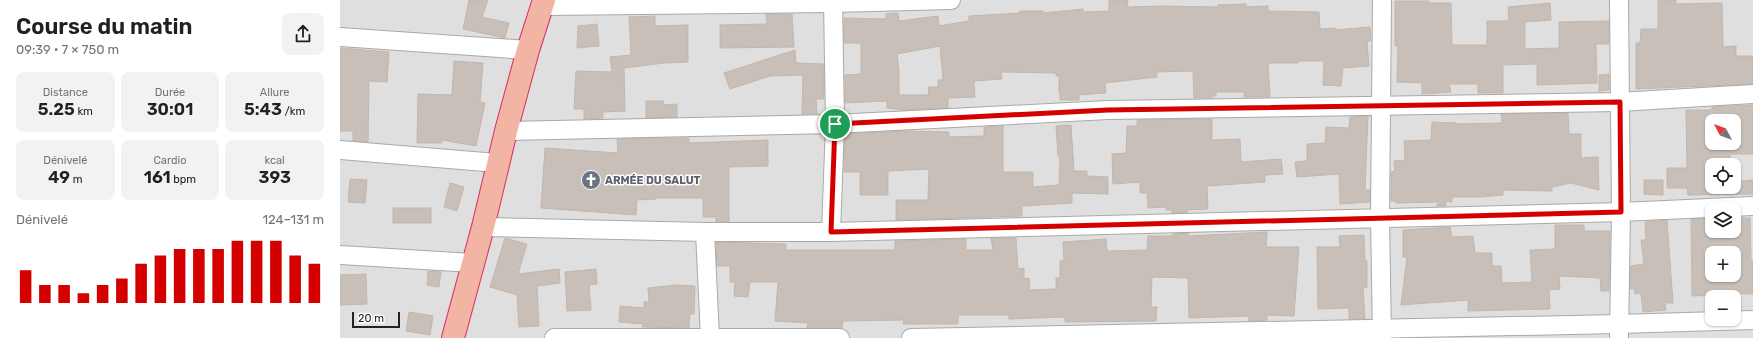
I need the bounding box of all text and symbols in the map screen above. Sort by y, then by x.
text: Course du matin [16,13,192,40]
button: share [282,13,324,55]
text: 09:39 · 7 × 750 m [16,42,119,57]
text: Distance [43,86,88,99]
text: Durée [155,86,185,99]
text: Allure [260,86,289,99]
text: 5.25 [38,99,75,119]
text: 30:01 [147,99,193,119]
text: 5:43 [244,99,282,119]
text: km [75,105,93,118]
text: /km [282,105,305,118]
pin [818,107,852,141]
icon: arrive [824,113,846,135]
north arrow [1705,114,1741,150]
map controls [1705,114,1741,326]
text: Dénivelé [43,154,87,167]
text: Cardio [154,154,186,167]
text: kcal [265,154,285,167]
button: locate [1705,158,1741,194]
text: 49 [48,167,70,187]
text: 161 [144,167,171,187]
text: 393 [258,167,291,187]
church icon: ARMÉE DU SALUT [580,169,602,191]
text: m [70,173,83,186]
text: bpm [171,173,196,186]
place label: ARMÉE DU SALUT [605,174,701,187]
button: layers [1705,202,1741,238]
text: Dénivelé [16,212,68,227]
text: 124–131 m [262,212,324,227]
button: + [1705,246,1741,282]
button: − [1705,290,1741,326]
scale bar [352,310,400,329]
text: 20 m [358,312,384,325]

